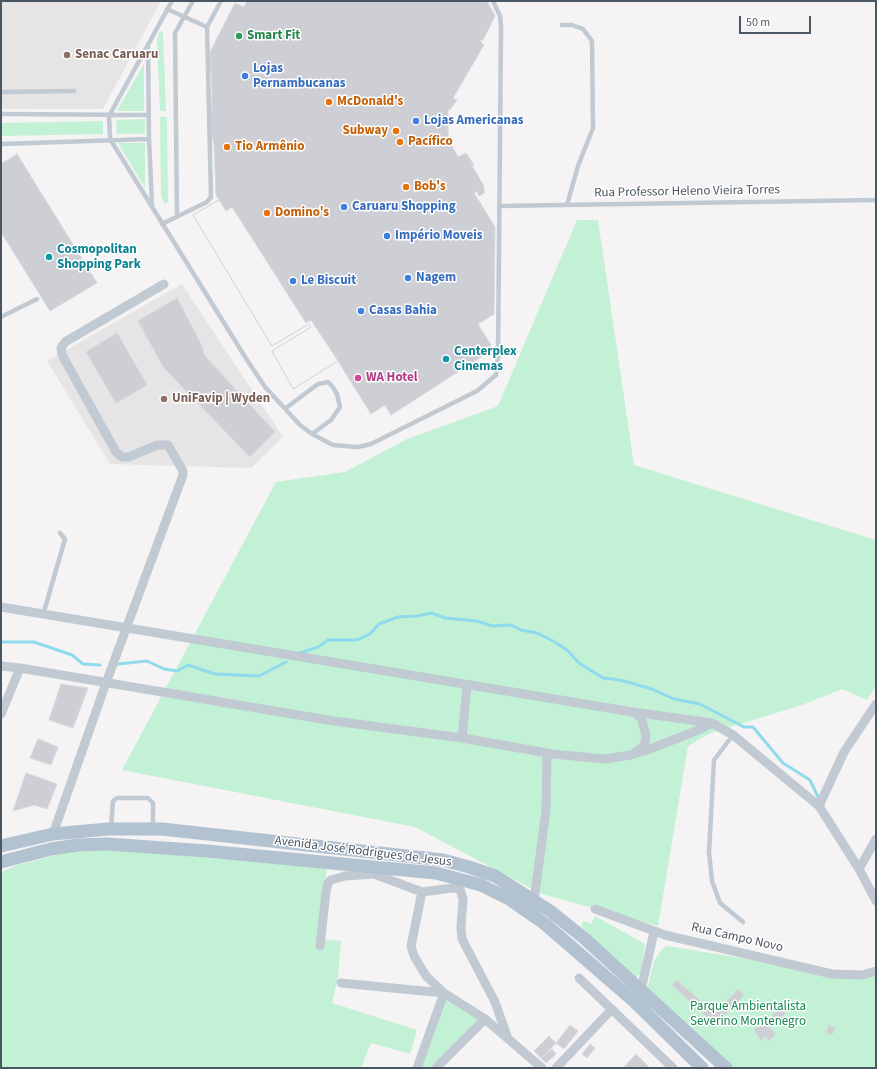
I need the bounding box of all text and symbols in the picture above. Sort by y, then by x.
scale bar [741,8,813,34]
text: 50 m [746,14,770,31]
place label: Smart Fit [247,28,300,44]
marker: Smart Fit [234,31,244,41]
place label: Senac Caruaru [75,47,158,63]
marker: Senac Caruaru [62,50,72,60]
place label: Lojas Pernambucanas [253,61,345,92]
marker: Lojas Pernambucanas [240,71,250,81]
place label: McDonald's [337,94,403,110]
marker: McDonald's [324,97,334,107]
place label: Lojas Americanas [424,113,524,129]
marker: Lojas Americanas [411,116,421,126]
place label: Subway [342,123,388,139]
marker: Subway [391,126,401,136]
place label: Pacífico [408,134,453,150]
marker: Pacífico [395,137,405,147]
place label: Tio Armênio [235,139,304,155]
marker: Tio Armênio [222,142,232,152]
place label: Bob's [414,179,446,195]
marker: Bob's [401,182,411,192]
street label: Rua Professor Heleno Vieira Torres [594,183,780,201]
place label: Caruaru Shopping [352,199,456,215]
marker: Caruaru Shopping [339,202,349,212]
place label: Domino's [275,205,329,221]
marker: Domino's [262,208,272,218]
place label: Império Moveis [395,228,483,244]
marker: Império Moveis [382,231,392,241]
place label: Cosmopolitan Shopping Park [57,242,141,273]
marker: Cosmopolitan Shopping Park [44,252,54,262]
place label: Nagem [416,270,456,286]
place label: Le Biscuit [301,273,356,289]
marker: Nagem [403,273,413,283]
marker: Le Biscuit [288,276,298,286]
place label: Casas Bahia [369,303,437,319]
marker: Casas Bahia [356,306,366,316]
place label: Centerplex Cinemas [454,344,517,375]
marker: Centerplex Cinemas [441,354,451,364]
place label: WA Hotel [366,370,417,386]
marker: WA Hotel [353,373,363,383]
place label: UniFavip | Wyden [172,391,270,407]
marker: UniFavip | Wyden [159,394,169,404]
street label: Avenida José Rodrigues de Jesus [274,833,452,871]
street label: Rua Campo Novo [690,920,784,956]
park label: Parque Ambientalista Severino Montenegro [690,999,806,1030]

